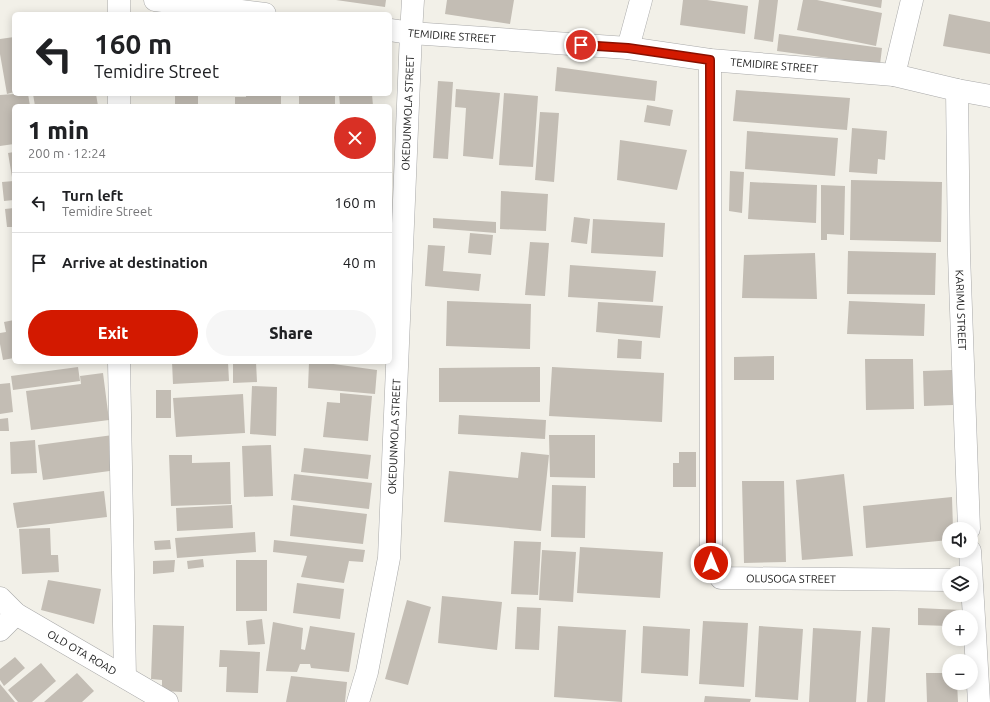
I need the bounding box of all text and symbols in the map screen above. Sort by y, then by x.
street label: TEMIDIRE STREET [407,27,496,45]
icon: left [28,28,80,80]
text: 160 m [94,28,172,59]
pin [564,28,598,62]
icon: arrive [570,34,592,56]
street label: OKEDUNMOLA STREET [399,55,416,171]
street label: TEMIDIRE STREET [730,56,819,75]
text: Temidire Street [94,61,219,81]
text: 1 min [28,117,89,144]
button: close [334,117,376,159]
text: 200 m · 12:24 [28,146,106,160]
text: Turn left [62,187,123,204]
icon: left [28,192,50,214]
text: 160 m [334,194,376,211]
text: Temidire Street [62,204,152,218]
icon: arrive [28,252,50,274]
text: Arrive at destination [62,254,208,271]
text: 40 m [343,254,376,271]
street label: KARIMU STREET [954,269,968,351]
button: Exit [28,310,198,356]
button: Share [206,310,376,356]
street label: OKEDUNMOLA STREET [386,379,403,494]
map controls [942,522,978,690]
button: sound [942,522,978,558]
position arrow [690,542,732,584]
button: layers [942,566,978,602]
street label: OLUSOGA STREET [746,572,836,585]
button: + [942,610,978,646]
street label: OLD OTA ROAD [45,628,119,677]
button: − [942,654,978,690]

